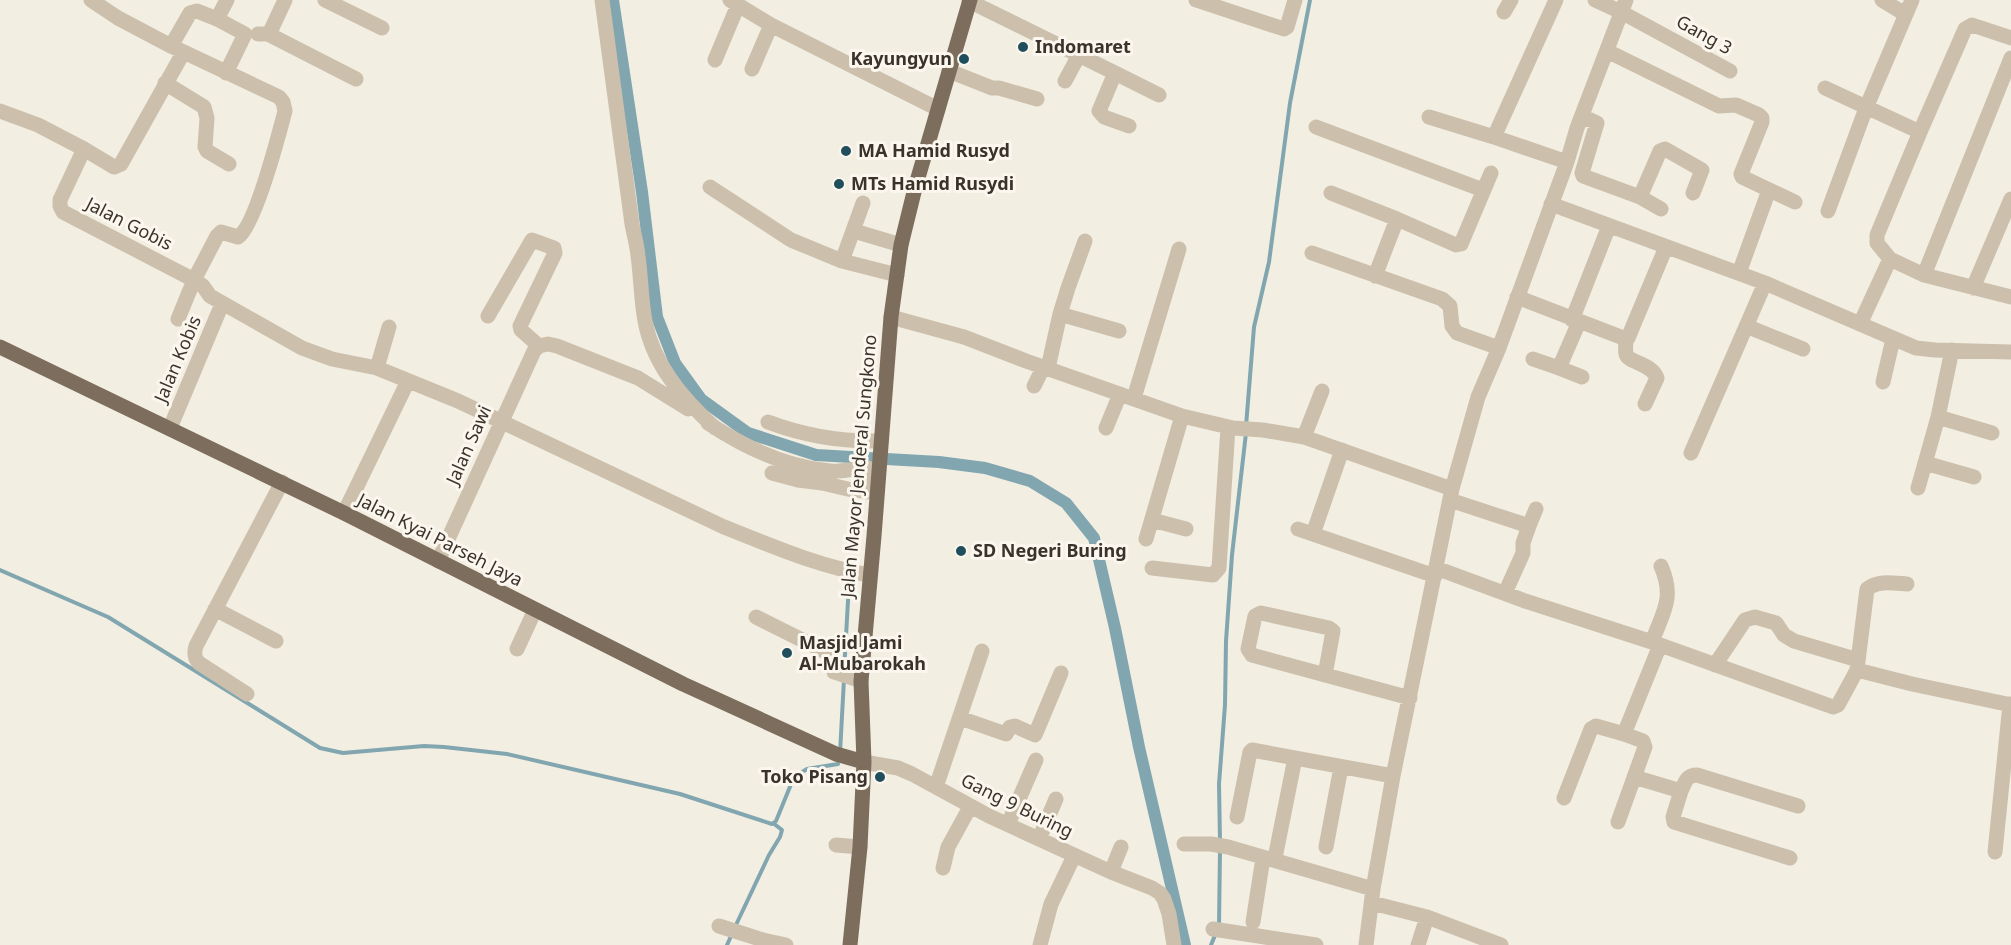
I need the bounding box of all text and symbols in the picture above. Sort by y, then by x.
street label: Gang 3 [1672,9,1737,59]
place label: Indomaret [1035,34,1131,58]
marker: Indomaret [1016,40,1030,54]
place label: Kayungyun [851,46,952,70]
marker: Kayungyun [957,52,971,66]
place label: MA Hamid Rusyd [858,138,1010,162]
marker: MA Hamid Rusyd [839,144,853,158]
place label: MTs Hamid Rusydi [851,171,1014,195]
marker: MTs Hamid Rusydi [832,177,846,191]
street label: Jalan Gobis [80,190,177,255]
street label: Jalan Kobis [147,312,206,407]
street label: Jalan Mayor Jenderal Sungkono [834,333,881,600]
street label: Jalan Sawi [439,401,496,490]
street label: Jalan Kyai Parseh Jaya [352,486,527,591]
place label: SD Negeri Buring [973,538,1127,562]
marker: SD Negeri Buring [954,544,968,558]
place label: Masjid Jami Al-Mubarokah [799,630,926,675]
marker: Masjid Jami Al-Mubarokah [780,646,794,660]
place label: Toko Pisang [761,764,868,788]
street label: Gang 9 Buring [957,768,1078,843]
marker: Toko Pisang [873,770,887,784]

